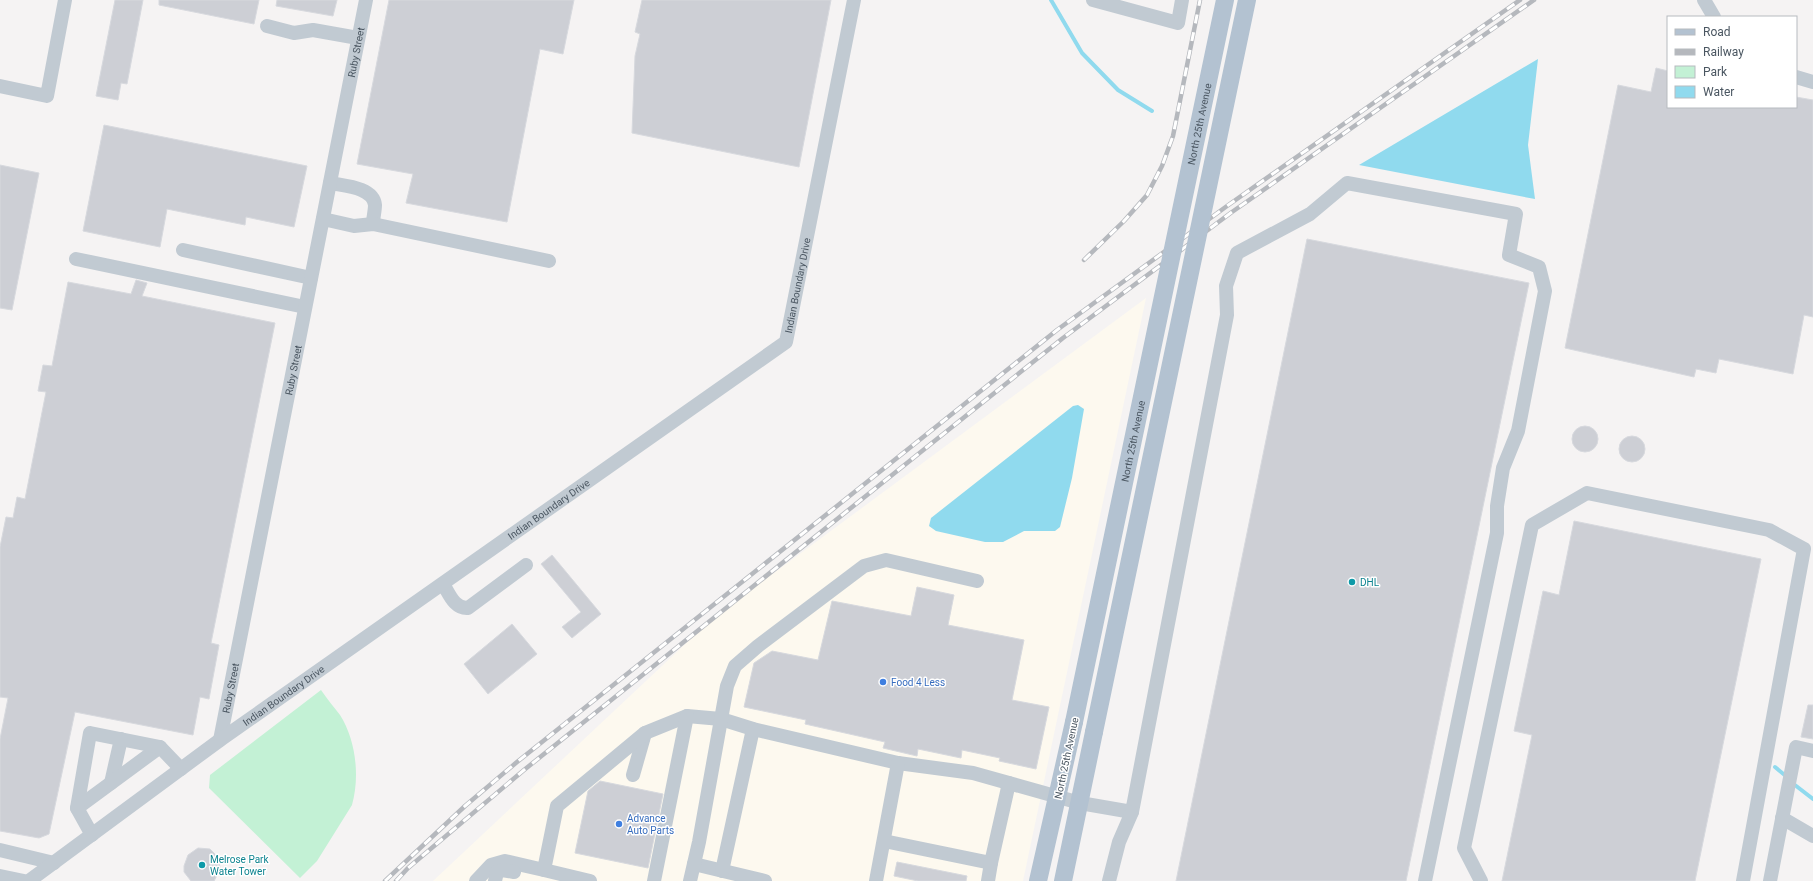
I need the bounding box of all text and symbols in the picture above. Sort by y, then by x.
legend [1667,16,1797,108]
text: Road [1703,25,1731,39]
street label: Ruby Street [346,26,367,78]
text: Railway [1703,45,1744,59]
text: Park [1703,65,1728,79]
street label: North 25th Avenue [1186,82,1213,166]
text: Water [1703,85,1734,99]
street label: Indian Boundary Drive [783,237,813,334]
street label: Ruby Street [283,344,304,396]
street label: North 25th Avenue [1119,399,1147,483]
street label: Indian Boundary Drive [506,477,592,542]
marker: DHL [1347,577,1357,587]
place label: DHL [1360,577,1380,588]
street label: Ruby Street [220,662,241,714]
street label: Indian Boundary Drive [241,663,327,728]
marker: Food 4 Less [878,677,888,687]
place label: Food 4 Less [891,677,945,688]
street label: North 25th Avenue [1052,716,1080,800]
place label: Advance Auto Parts [627,813,674,836]
marker: Advance Auto Parts [614,819,624,829]
place label: Melrose Park Water Tower [210,854,269,877]
marker: Melrose Park Water Tower [197,860,207,870]

